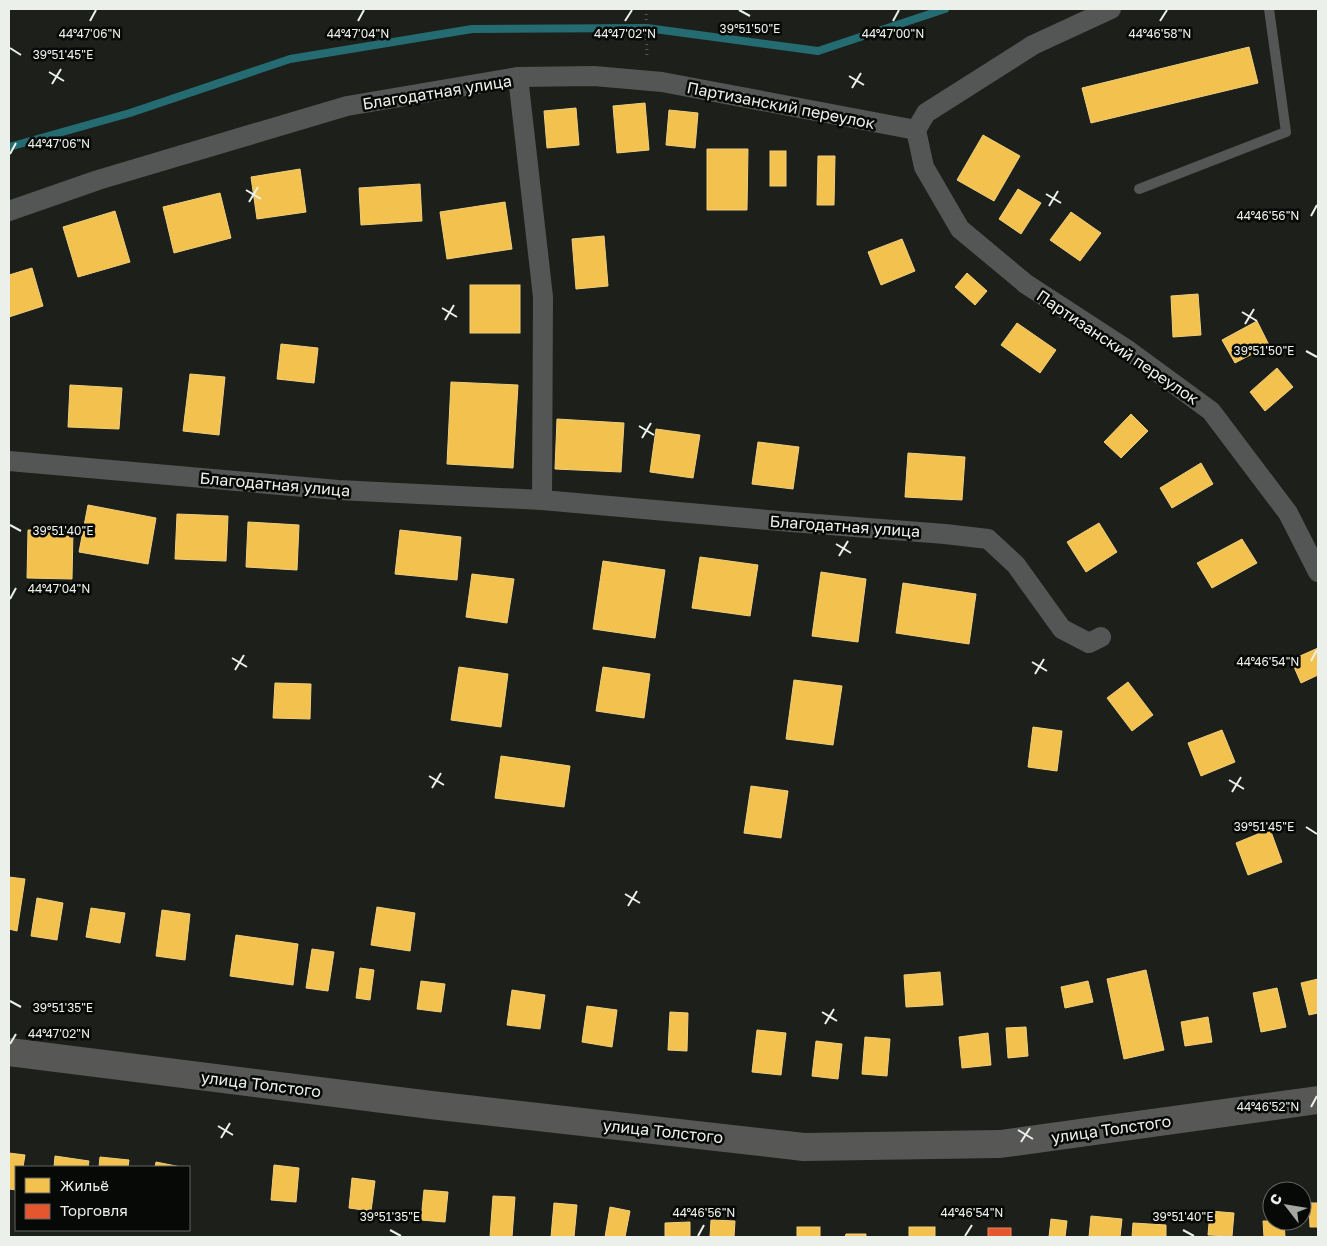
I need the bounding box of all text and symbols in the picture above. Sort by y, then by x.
text: 39°51'50"E [720,21,780,36]
text: 44°47'06"N [59,26,121,41]
text: 44°47'04"N [327,26,389,41]
text: 44°47'02"N [594,26,656,41]
text: 44°47'00"N [862,26,924,41]
text: 44°46'58"N [1129,26,1191,41]
text: 39°51'45"E [33,47,93,62]
street label: Благодатная улица [361,70,513,114]
street label: Партизанский переулок [685,77,877,133]
text: 44°47'06"N [28,136,90,151]
text: 44°46'56"N [1237,208,1299,223]
street label: Партизанский переулок [1033,285,1203,409]
text: 39°51'50"E [1234,343,1294,358]
street label: Благодатная улица [199,467,351,501]
street label: Благодатная улица [769,511,921,541]
text: 39°51'40"E [32,523,94,538]
text: 44°47'04"N [28,581,90,596]
text: 44°46'54"N [1237,654,1299,669]
text: 39°51'45"E [1234,819,1294,834]
text: 39°51'35"E [33,1000,93,1015]
text: 44°47'02"N [28,1026,90,1041]
street label: улица Толстого [200,1067,322,1101]
text: 44°46'52"N [1237,1099,1299,1114]
street label: улица Толстого [1050,1111,1172,1147]
street label: улица Толстого [602,1115,724,1147]
legend [15,1166,190,1231]
text: Жильё [60,1176,109,1194]
north arrow [1262,1181,1312,1231]
text: С [1266,1190,1285,1208]
text: Торговля [60,1201,128,1219]
text: 44°46'56"N [673,1205,735,1220]
text: 44°46'54"N [941,1205,1003,1220]
text: 39°51'35"E [360,1209,420,1224]
text: 39°51'40"E [1152,1209,1214,1224]

